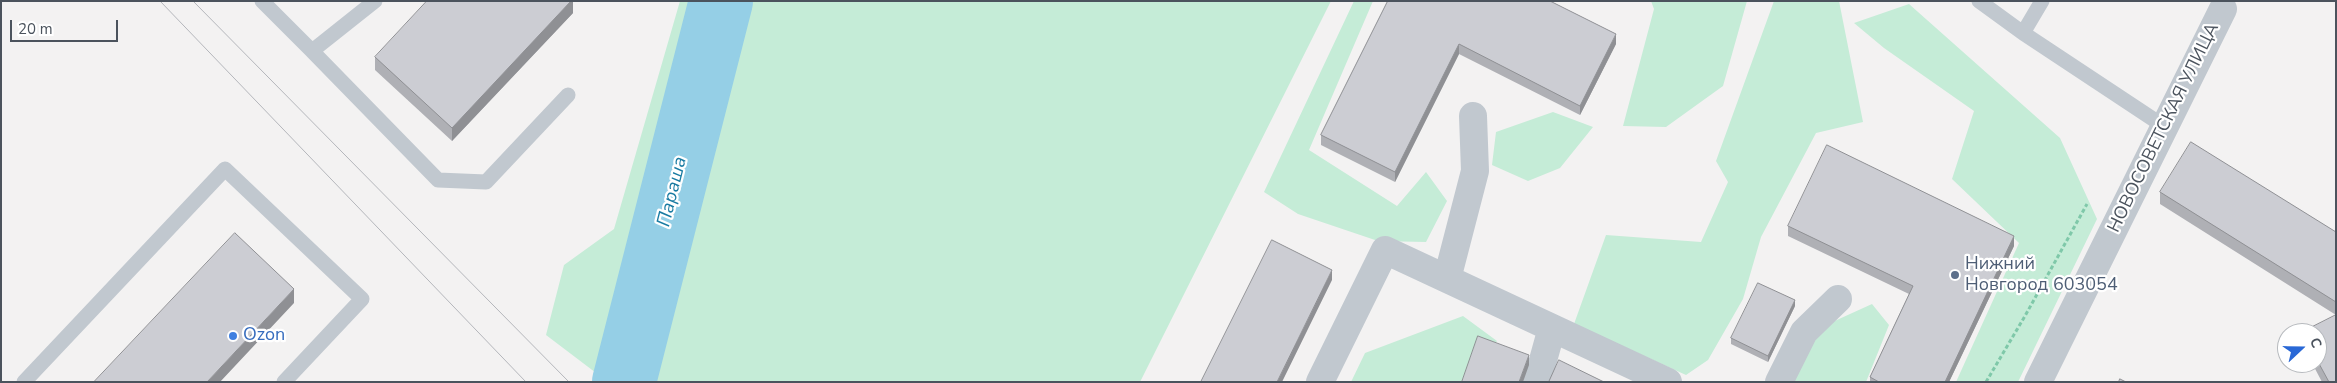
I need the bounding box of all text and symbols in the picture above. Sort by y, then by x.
scale bar [12,10,120,42]
text: 20 m [18,19,53,39]
street label: НОВОСОВЕТСКАЯ УЛИЦА [2104,20,2224,236]
water label: Параша [653,155,693,229]
place label: Нижний Новгород 603054 [1965,254,2118,296]
marker: Нижний Новгород 603054 [1949,269,1961,281]
north arrow [2277,323,2327,373]
place label: Ozon [243,325,285,347]
marker: Ozon [227,330,239,342]
text: С [2305,335,2326,351]

